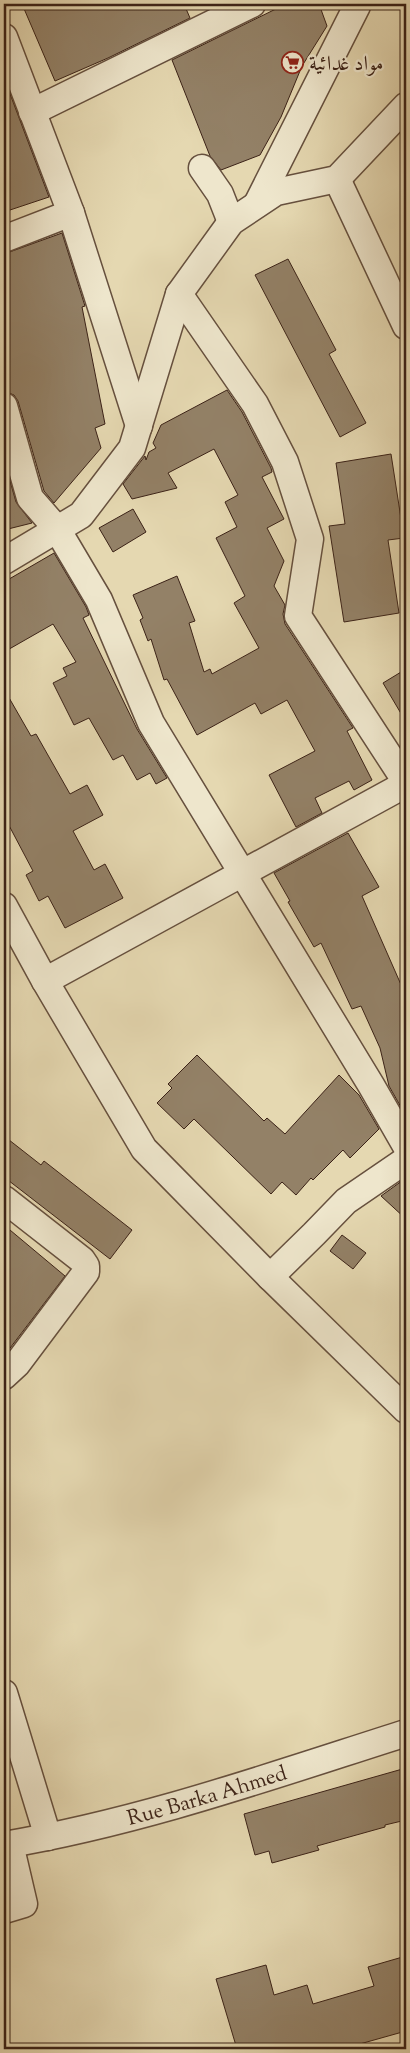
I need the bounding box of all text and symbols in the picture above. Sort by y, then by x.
place label: مواد غدائية [309,50,383,80]
supermarket icon: مواد غدائية [281,51,305,75]
street label: Rue Barka Ahmed [124,1759,291,1835]

